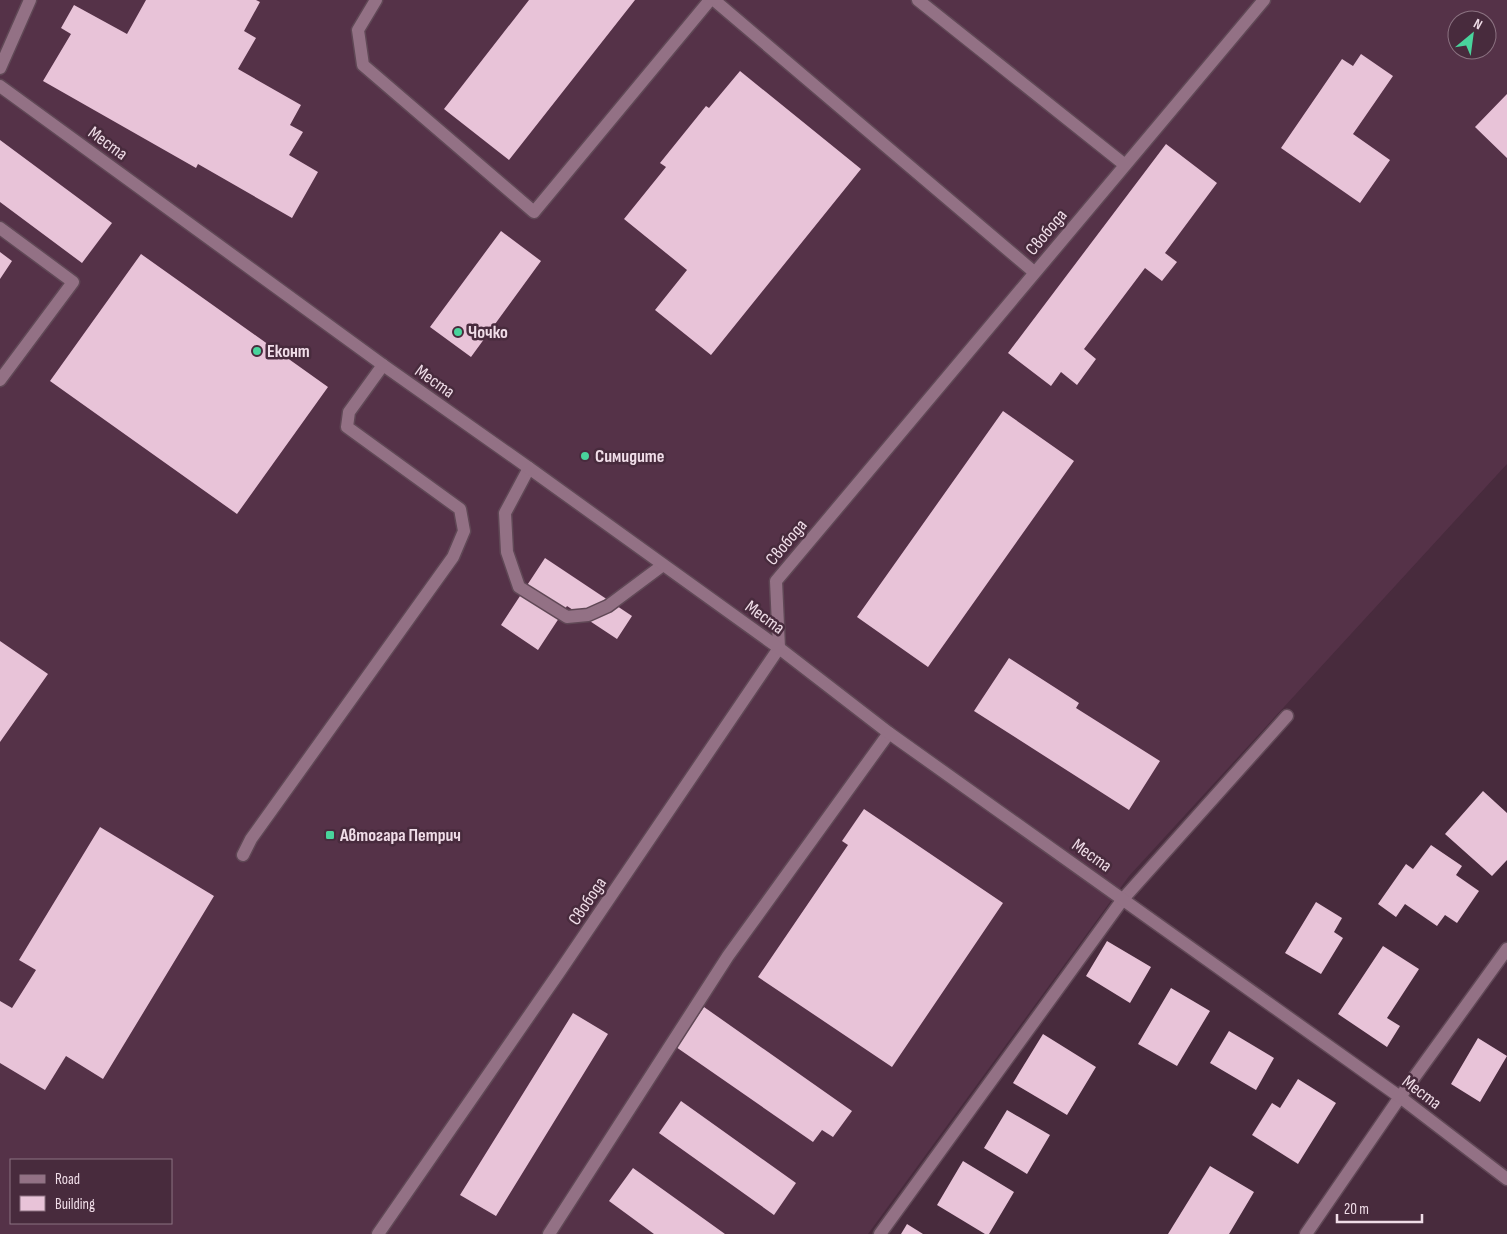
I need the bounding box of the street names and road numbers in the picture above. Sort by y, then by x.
street label: Места [84,122,132,165]
street label: Свобода [1021,205,1072,259]
street label: Места [411,360,459,403]
street label: Свобода [761,515,812,569]
street label: Места [741,596,789,639]
street label: Места [1068,834,1116,877]
street label: Свобода [564,873,611,929]
street label: Места [1398,1071,1445,1114]

